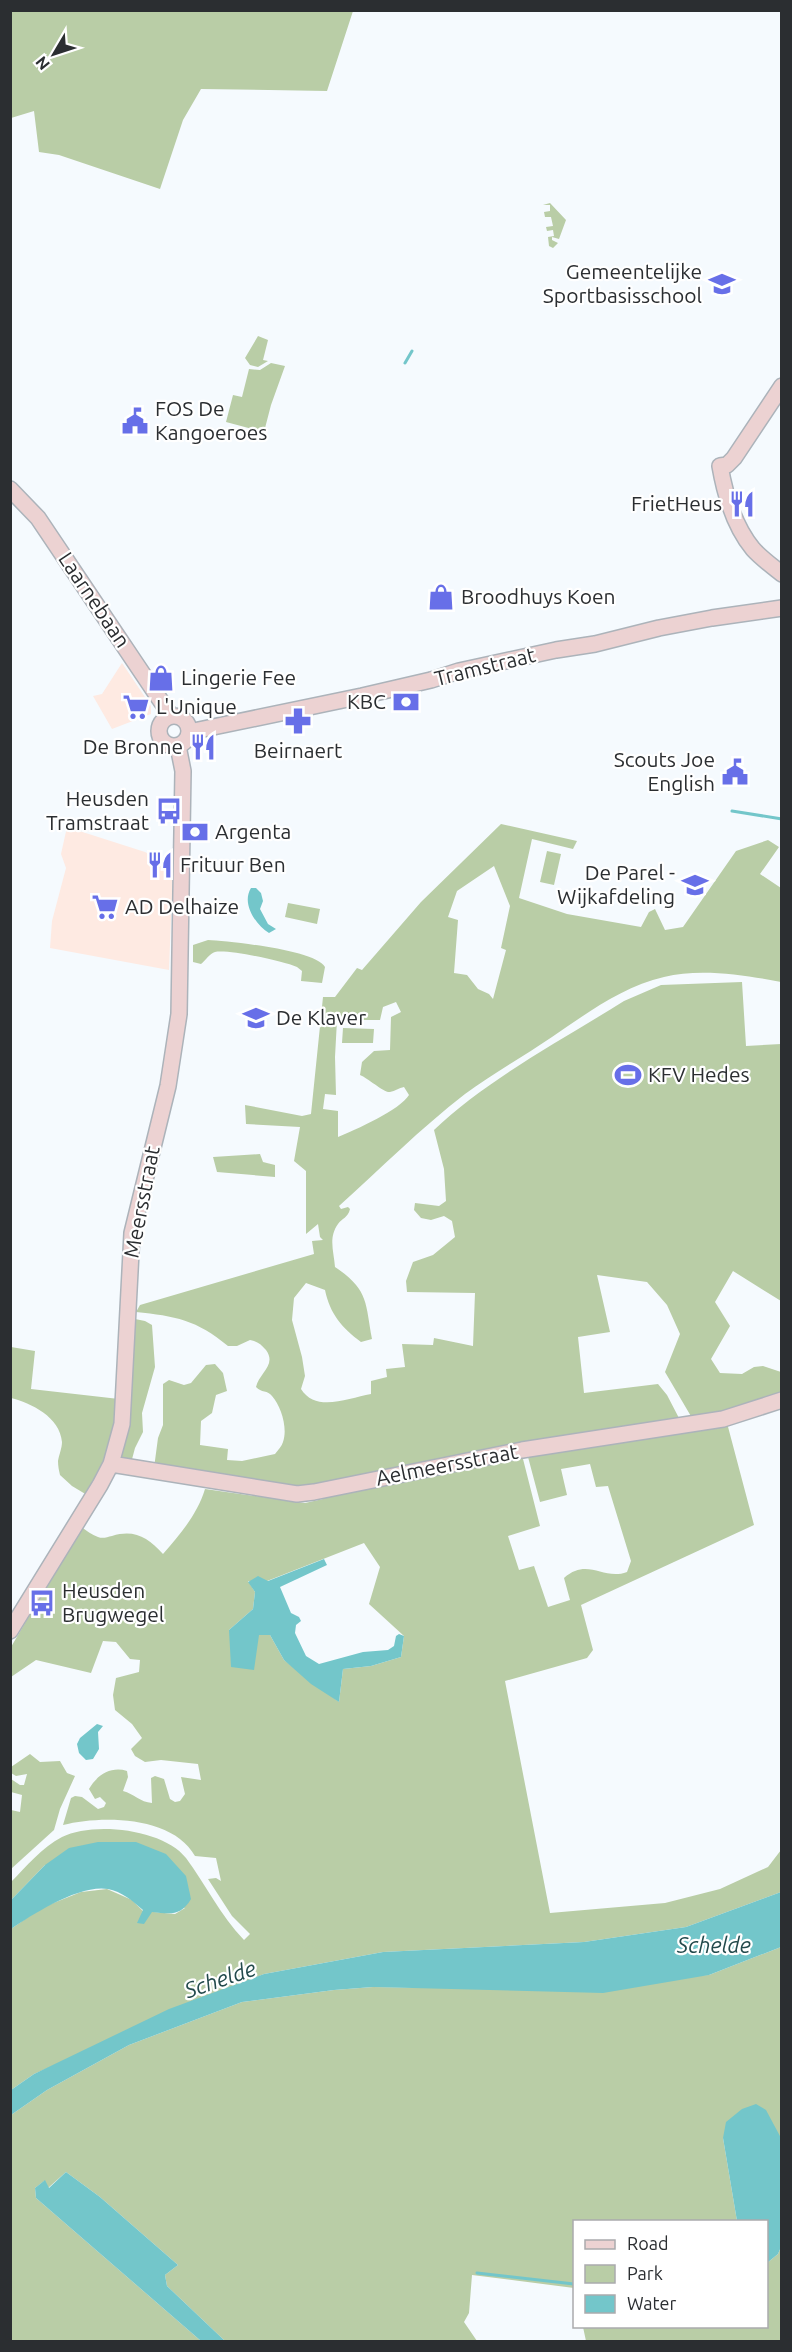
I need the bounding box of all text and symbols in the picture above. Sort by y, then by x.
north arrow [24,24,84,84]
text: N [32,53,53,74]
place label: Gemeentelijke Sportbasisschool [543,259,702,307]
school or university icon: Gemeentelijke Sportbasisschool [707,269,737,299]
place label: FOS De Kangoeroes [155,396,267,444]
public building icon: FOS De Kangoeroes [120,406,150,436]
restaurant icon: FrietHeus [727,489,757,519]
place label: FrietHeus [631,491,722,515]
street label: Laarnebaan [54,547,135,652]
shop icon: Broodhuys Koen [426,582,456,612]
place label: Broodhuys Koen [461,584,616,608]
street label: Tramstraat [432,642,538,690]
shop icon: Lingerie Fee [146,663,176,693]
place label: Lingerie Fee [181,665,296,689]
bank icon: KBC [391,687,421,717]
place label: KBC [347,689,386,713]
supermarket icon: L'Unique [121,692,151,722]
place label: L'Unique [156,694,237,718]
pharmacy icon: Beirnaert [283,706,313,736]
restaurant icon: De Bronne [188,732,218,762]
place label: De Bronne [83,734,183,758]
place label: Beirnaert [254,738,342,762]
place label: Scouts Joe English [614,747,715,795]
public building icon: Scouts Joe English [720,757,750,787]
place label: Heusden Tramstraat [46,786,149,834]
bus stop icon: Heusden Tramstraat [154,796,184,826]
bank icon: Argenta [180,817,210,847]
place label: Argenta [215,819,291,843]
restaurant icon: Frituur Ben [145,850,175,880]
place label: Frituur Ben [180,852,286,876]
place label: De Parel - Wijkafdeling [557,860,675,908]
school or university icon: De Parel - Wijkafdeling [680,870,710,900]
supermarket icon: AD Delhaize [90,892,120,922]
place label: AD Delhaize [125,894,239,918]
school or university icon: De Klaver [241,1003,271,1033]
place label: De Klaver [276,1005,366,1029]
sports icon: KFV Hedes [613,1060,643,1090]
place label: KFV Hedes [648,1062,750,1086]
street label: Meersstraat [118,1144,164,1260]
street label: Aelmeersstraat [374,1438,520,1490]
place label: Heusden Brugwegel [62,1578,164,1626]
bus stop icon: Heusden Brugwegel [27,1588,57,1618]
water label: Schelde [676,1932,751,1957]
water label: Schelde [180,1955,259,2003]
legend [573,2220,768,2328]
text: Road [627,2233,669,2253]
text: Park [627,2263,663,2283]
text: Water [627,2293,677,2313]

